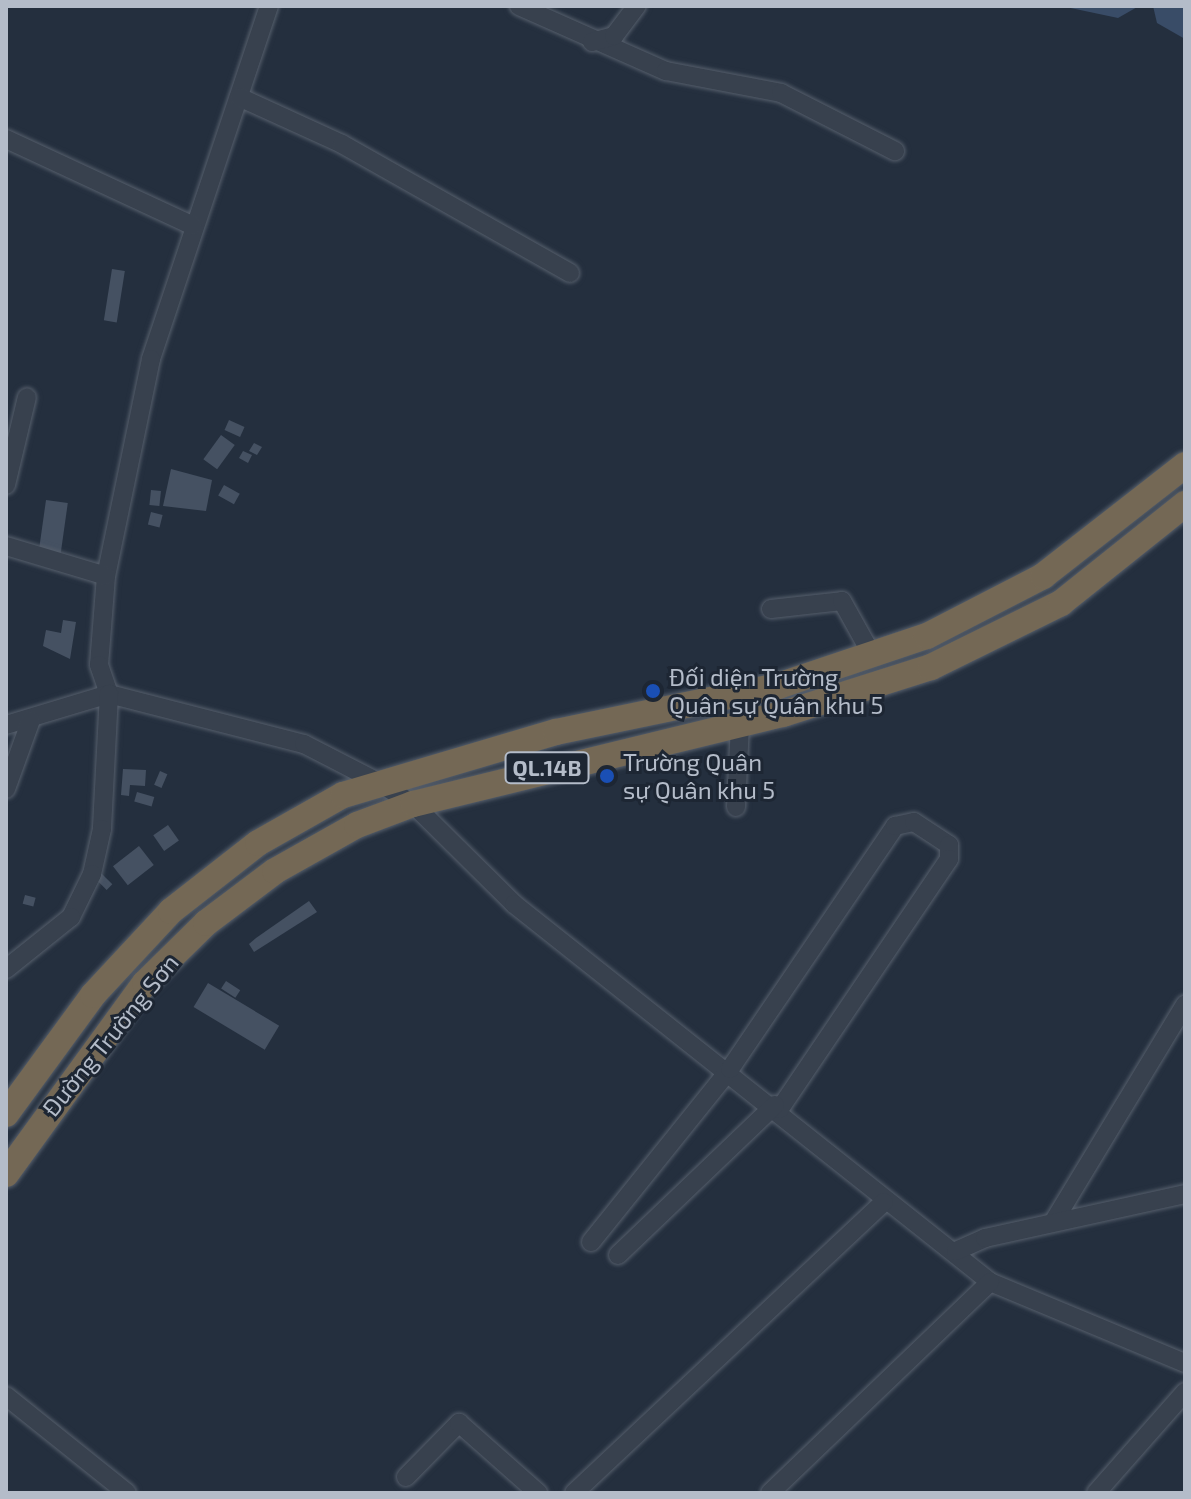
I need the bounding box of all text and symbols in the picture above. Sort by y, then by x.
place label: Đối diện Trường Quân sự Quân khu 5 [669,663,883,719]
marker: Đối diện Trường Quân sự Quân khu 5 [644,682,662,700]
place label: Trường Quân sự Quân khu 5 [623,748,775,804]
road number: QL.14B [503,750,591,786]
marker: Trường Quân sự Quân khu 5 [598,767,616,785]
street label: Đường Trường Sơn [36,948,184,1122]

